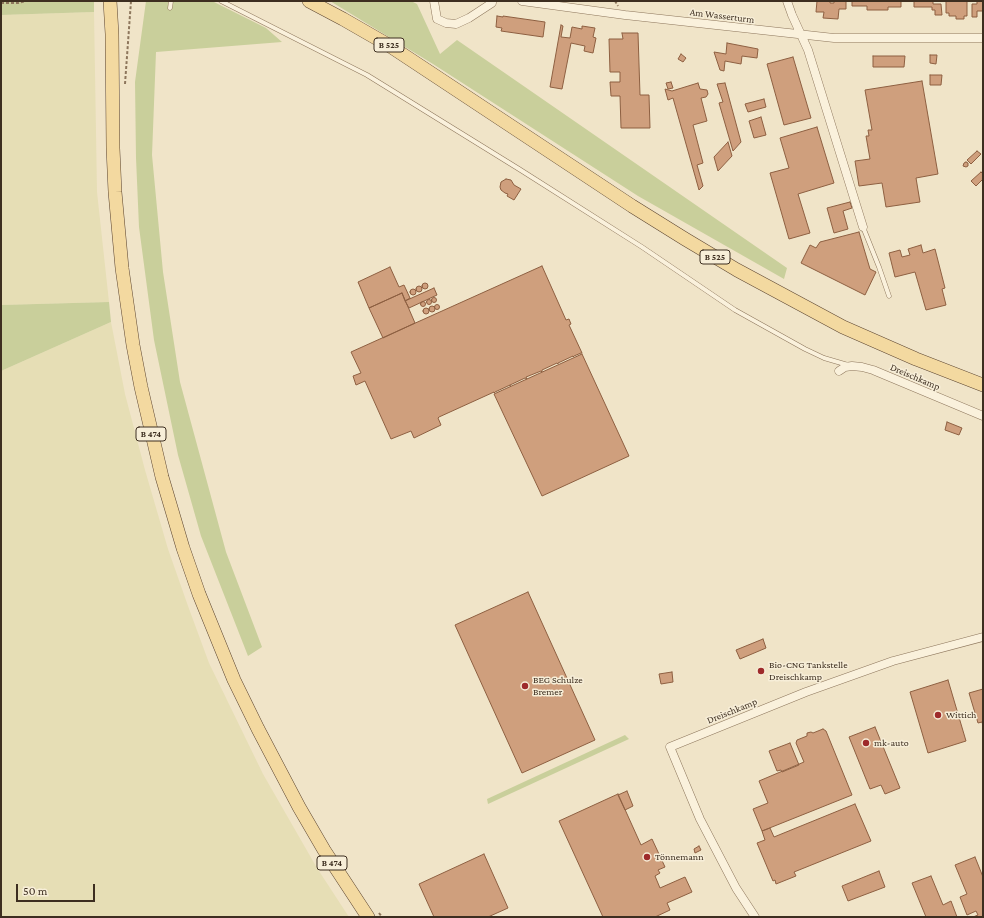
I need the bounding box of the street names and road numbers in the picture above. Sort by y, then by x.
street label: Am Wasserturm [689,6,755,26]
road number: B 525 [374,38,404,52]
road number: B 525 [700,250,730,264]
street label: Dreischkamp [888,361,942,393]
road number: B 474 [136,427,166,441]
street label: Dreischkamp [705,696,759,726]
road number: B 474 [317,856,347,870]

